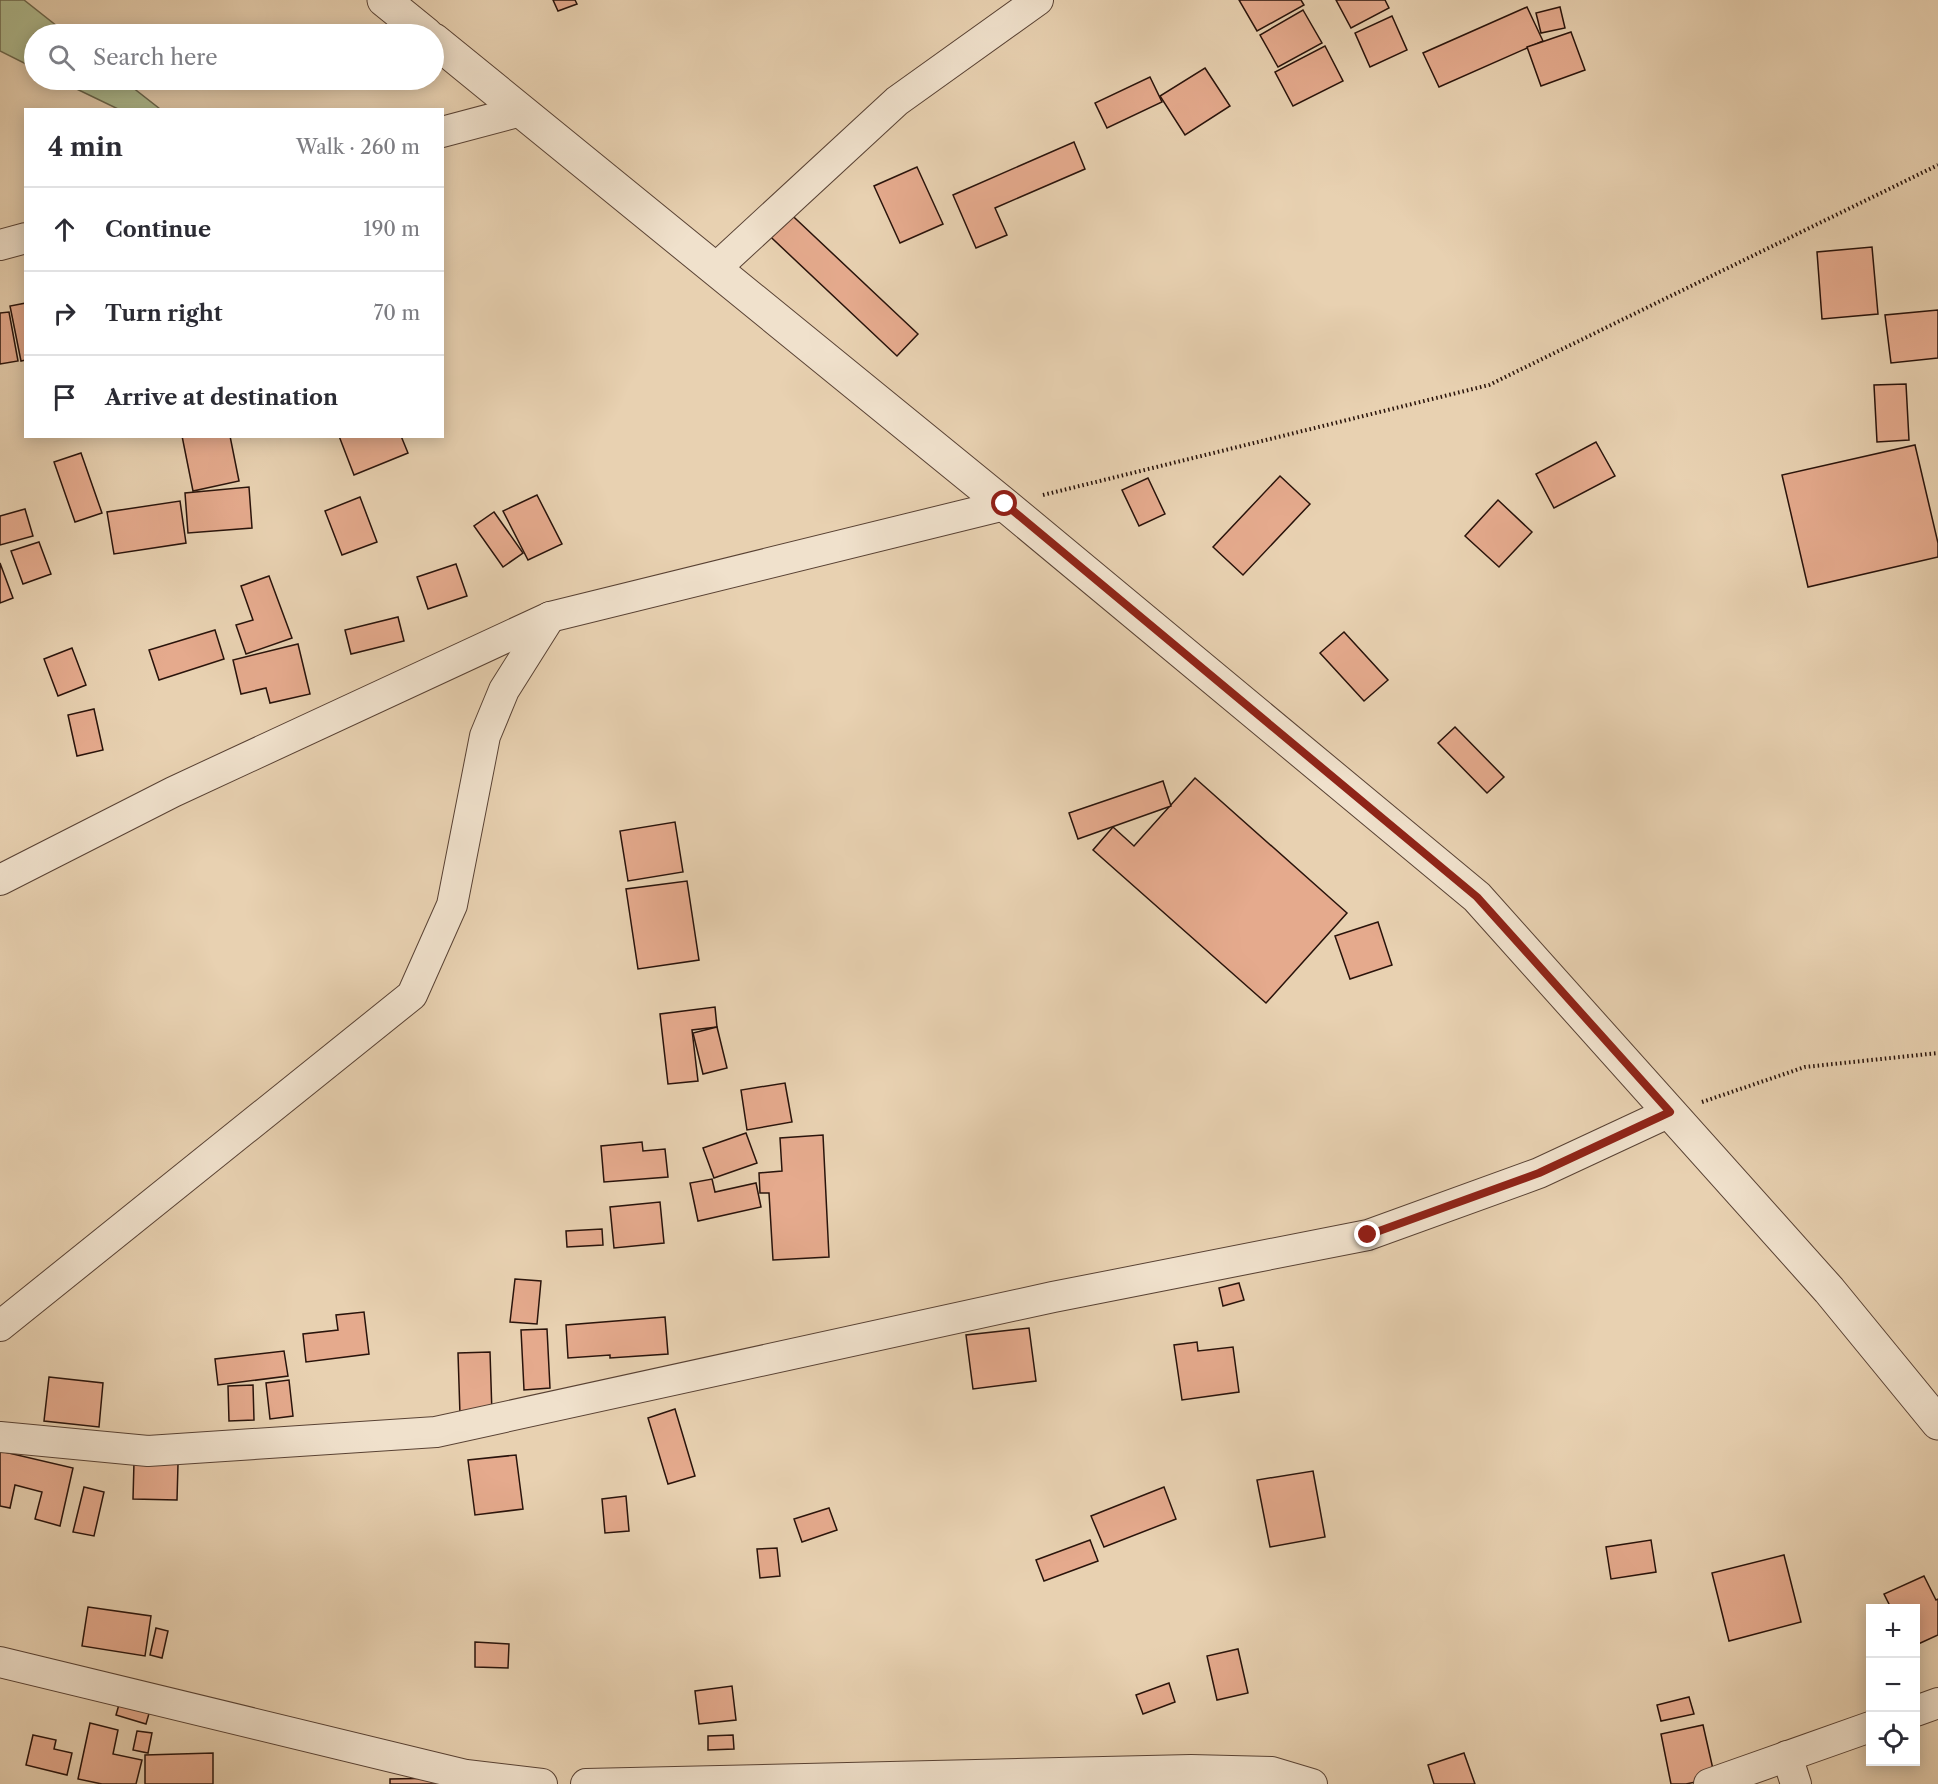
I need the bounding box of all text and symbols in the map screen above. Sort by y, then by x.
search box [24,24,444,90]
icon: search [45,41,78,74]
text: Search here [93,44,218,71]
text: 4 min [48,131,123,163]
text: Walk · 260 m [296,135,420,159]
icon: ahead [48,213,81,246]
text: Continue [105,216,211,243]
text: 190 m [363,217,420,241]
icon: right [48,297,81,330]
text: Turn right [105,300,223,327]
text: 70 m [374,301,420,325]
icon: arrive [48,381,81,414]
text: Arrive at destination [105,384,338,411]
route start [991,490,1017,516]
route end [1354,1221,1380,1247]
map controls [1866,1604,1920,1766]
button: + [1866,1604,1920,1658]
button: − [1866,1658,1920,1712]
button: locate [1866,1712,1920,1766]

